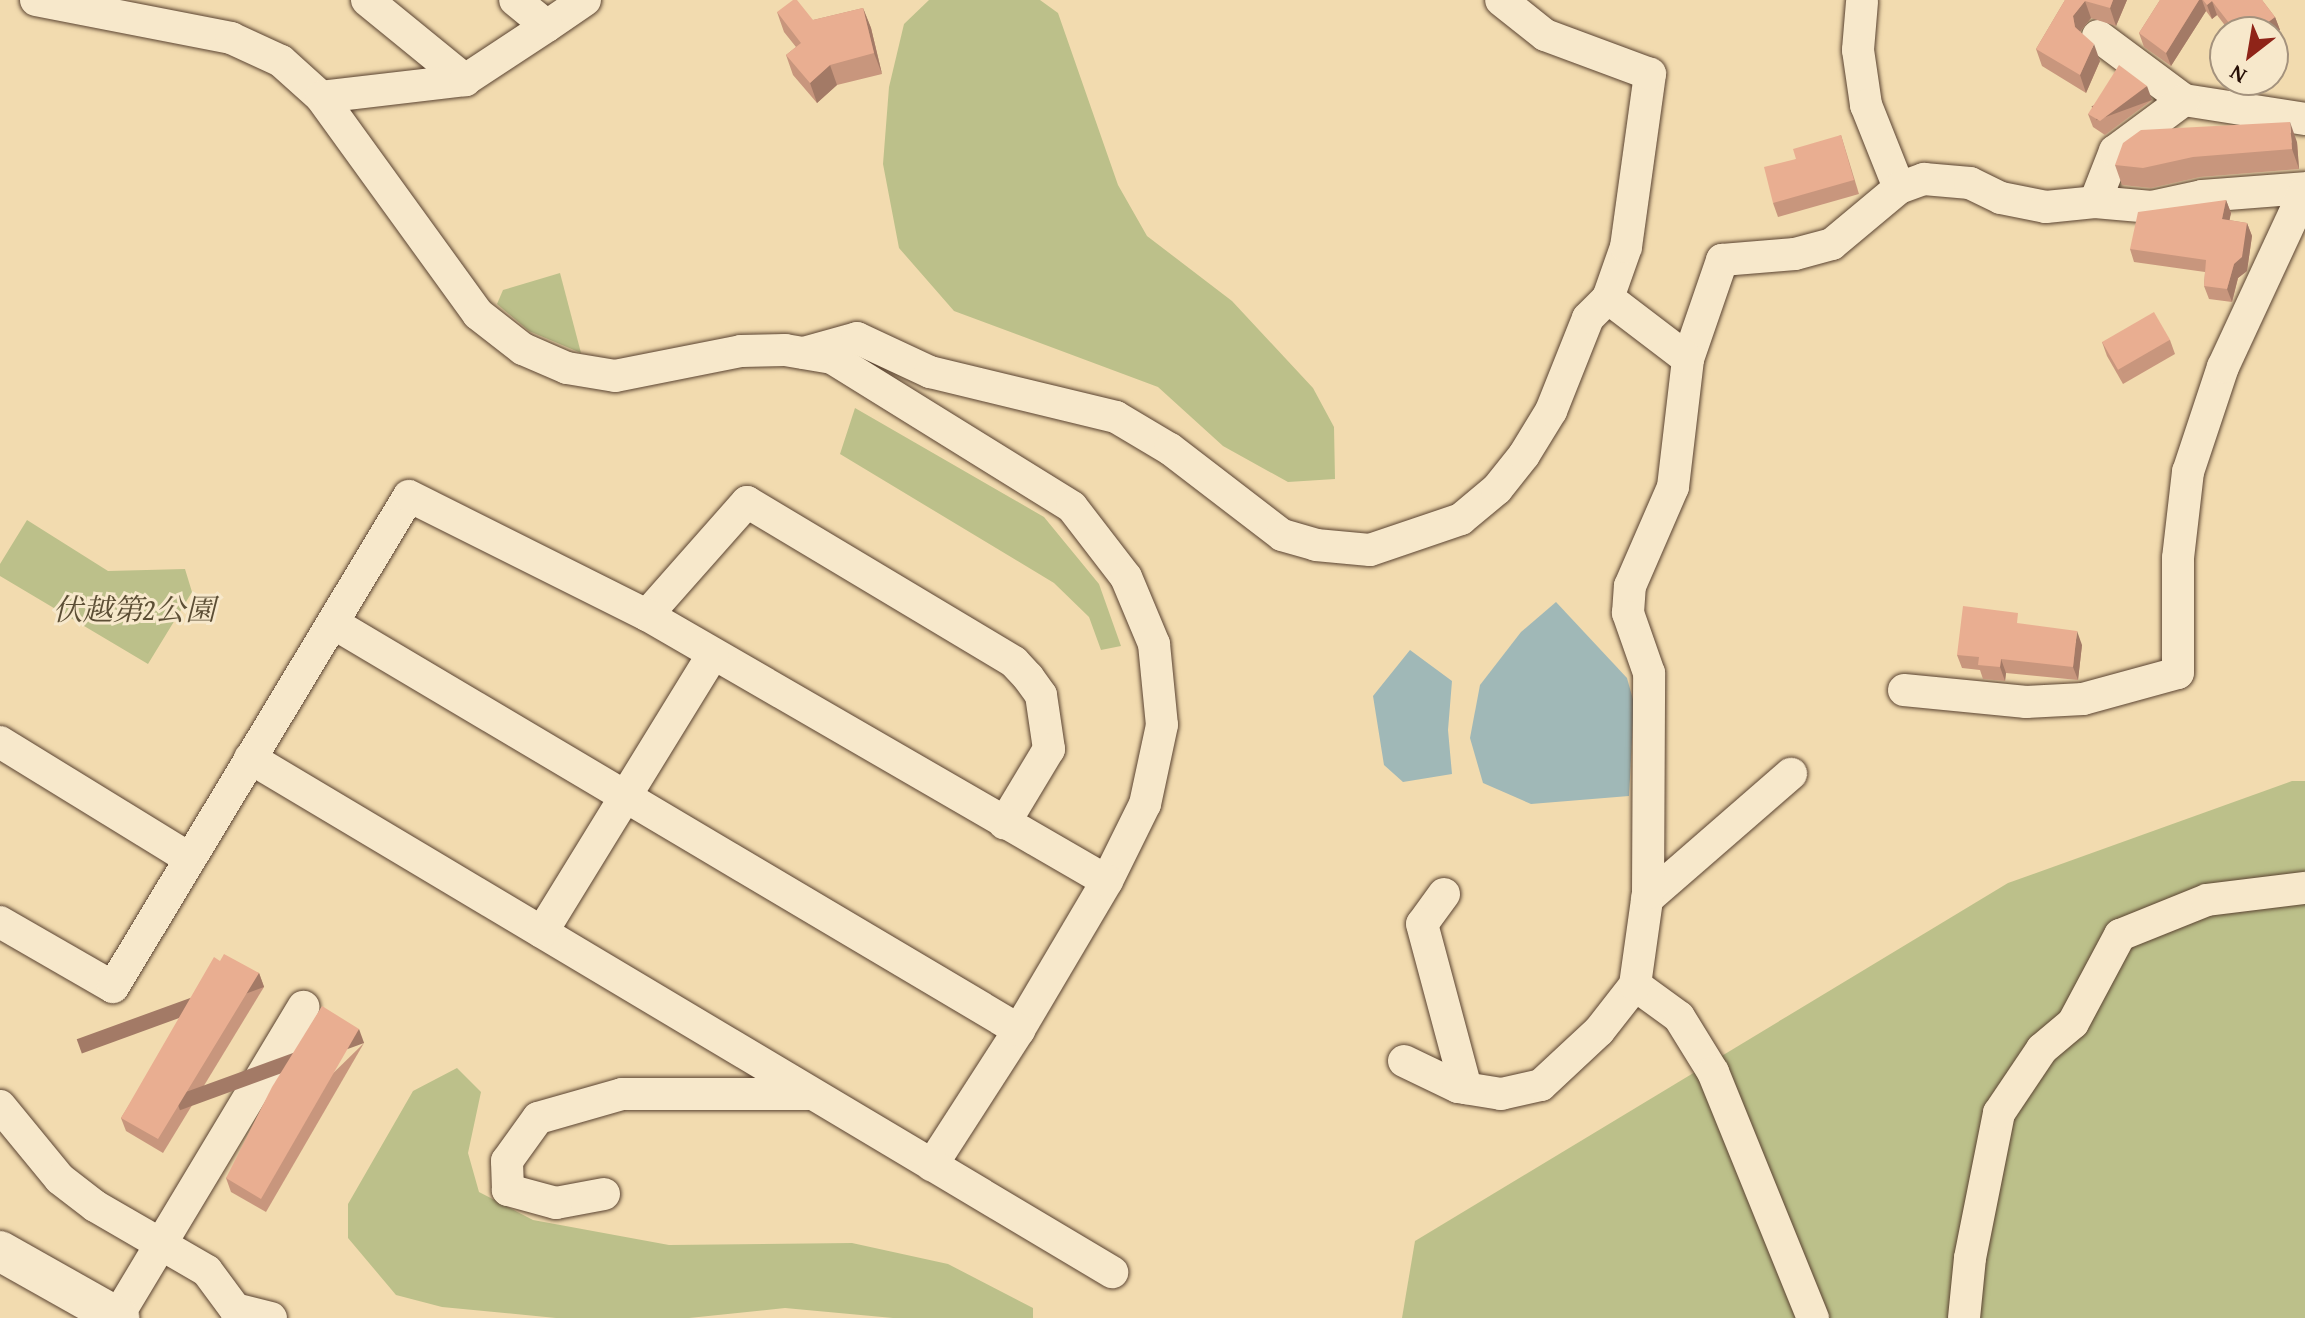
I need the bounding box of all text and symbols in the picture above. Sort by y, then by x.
north arrow [2209,16,2289,96]
text: N [2223,57,2252,92]
park label: 伏越第2公園 [53,591,215,627]

